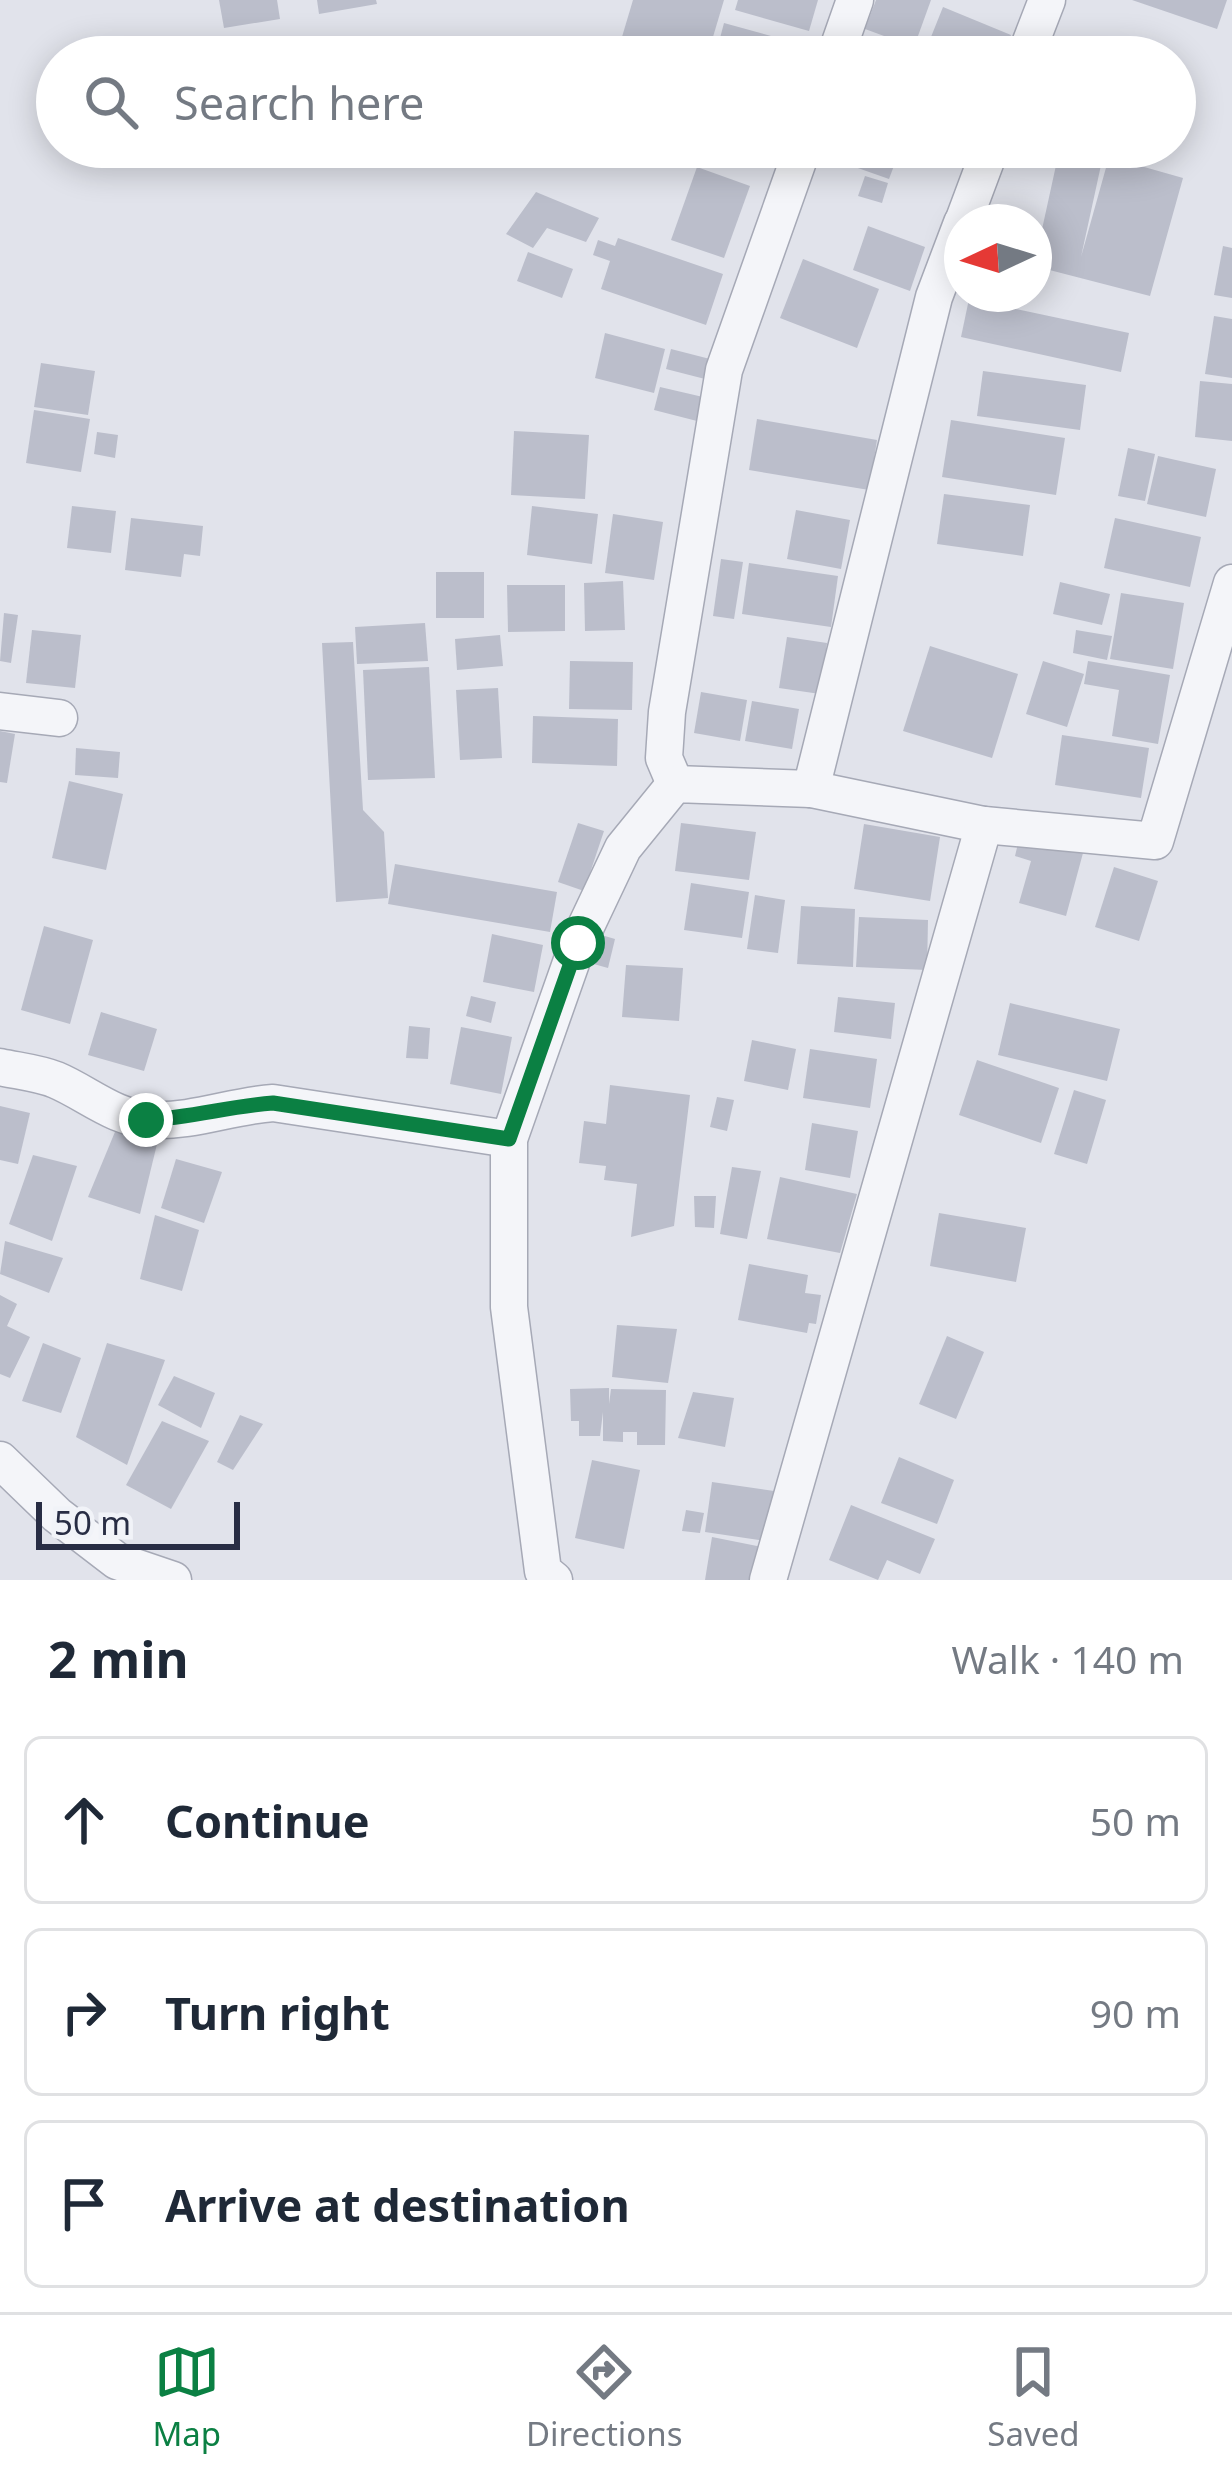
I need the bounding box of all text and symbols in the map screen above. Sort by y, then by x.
search box [36,36,1196,168]
icon: search [78,69,144,135]
text: Search here [174,72,424,133]
north arrow [944,204,1052,312]
route start [551,916,605,970]
route end [119,1093,173,1147]
scale bar [36,1496,240,1549]
text: 50 m [54,1500,131,1545]
text: 2 min [48,1623,189,1693]
text: Walk · 140 m [951,1632,1184,1685]
icon: ahead [51,1787,117,1853]
text: Continue [165,1790,370,1851]
text: 50 m [1090,1794,1181,1847]
icon: right [51,1979,117,2045]
text: Turn right [165,1982,390,2043]
text: 90 m [1090,1986,1181,2039]
icon: arrive [51,2171,117,2237]
text: Arrive at destination [165,2174,630,2235]
tab: Map [152,2339,221,2456]
tab: Directions [526,2339,683,2456]
tab: Saved [987,2339,1080,2456]

